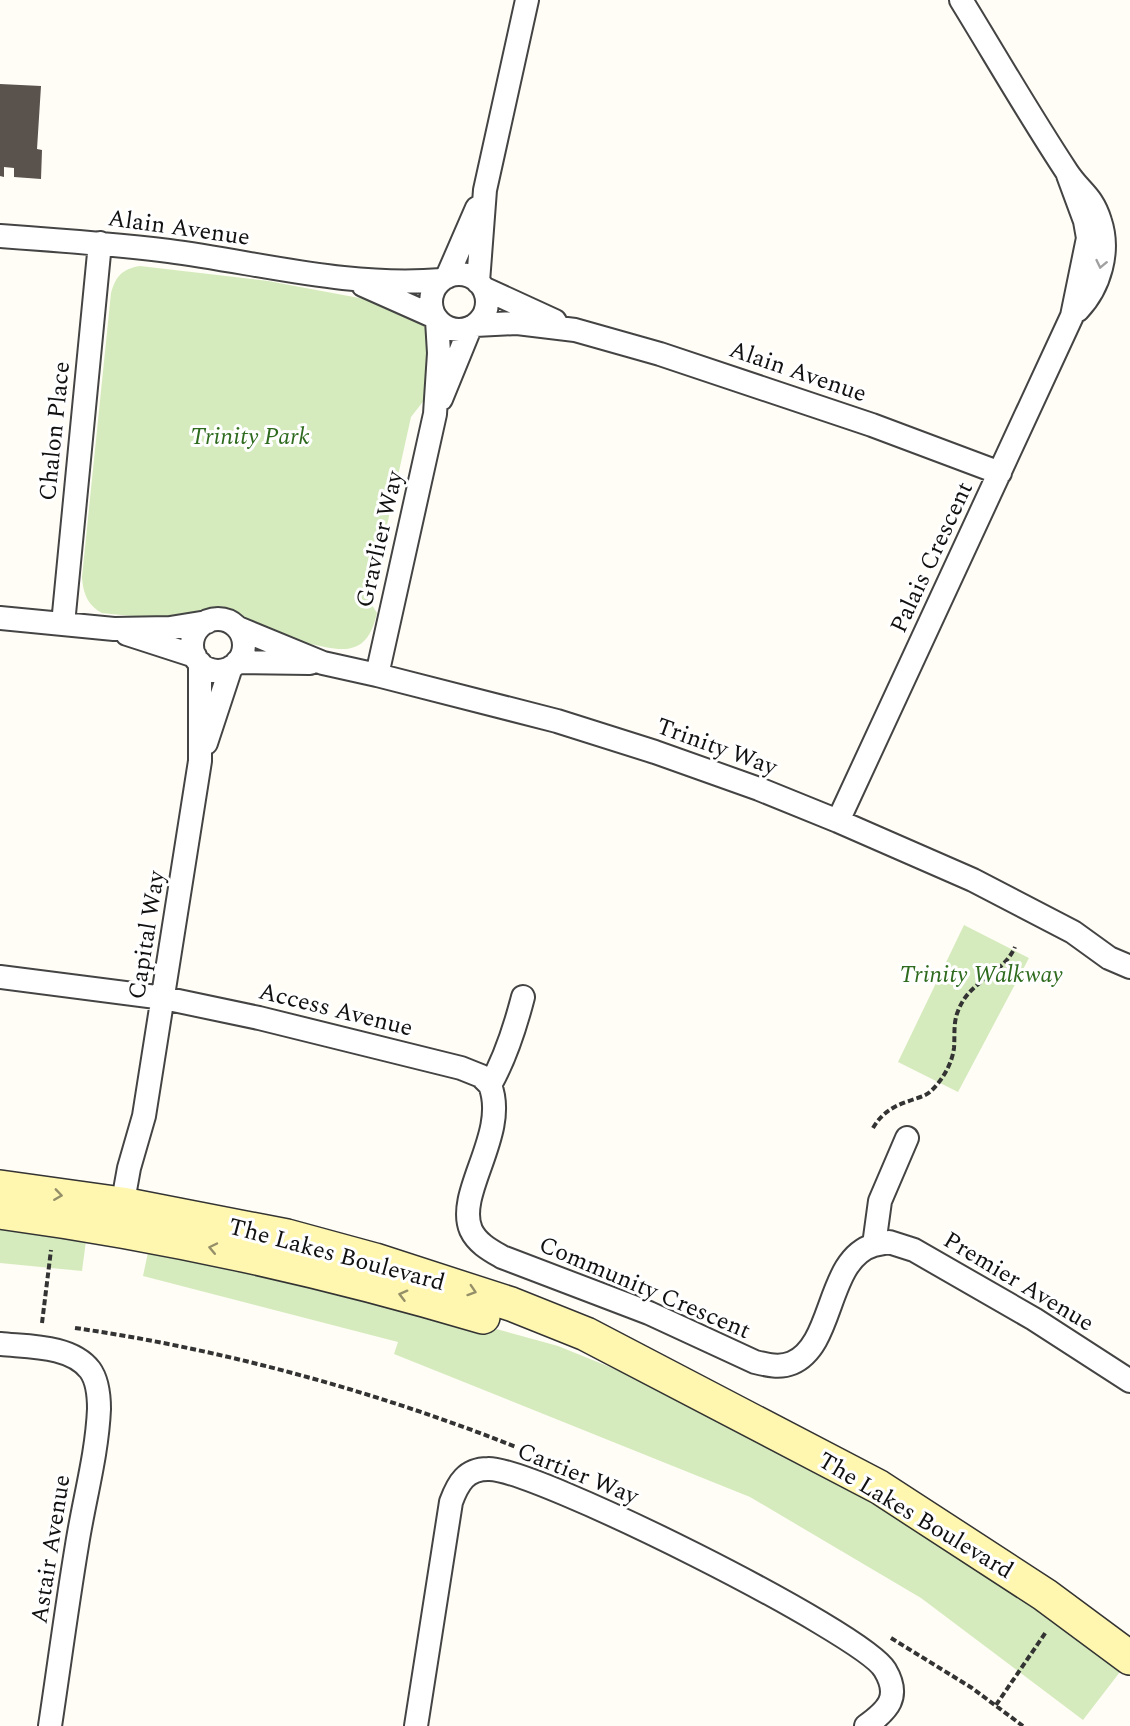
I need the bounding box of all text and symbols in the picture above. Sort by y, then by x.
street label: Alain Avenue [105,200,252,256]
one-way arrow [1095,259,1108,269]
street label: Alain Avenue [724,332,871,412]
street label: Chalon Place [30,360,80,503]
park label: Trinity Park [190,419,310,455]
street label: Gravlier Way [347,466,414,611]
street label: Palais Crescent [881,476,983,639]
street label: Trinity Way [651,708,783,786]
street label: Capital Way [119,867,175,1002]
park label: Trinity Walkway [899,957,1063,993]
street label: Access Avenue [255,973,417,1047]
one-way arrow [53,1188,63,1200]
street label: The Lakes Boulevard [224,1209,449,1301]
street label: Premier Avenue [936,1222,1101,1341]
street label: Community Crescent [533,1227,756,1349]
one-way arrow [209,1242,219,1255]
one-way arrow [466,1284,477,1296]
one-way arrow [398,1290,408,1303]
street label: Cartier Way [512,1433,645,1515]
street label: The Lakes Boulevard [811,1443,1020,1589]
street label: Astair Avenue [21,1472,81,1626]

